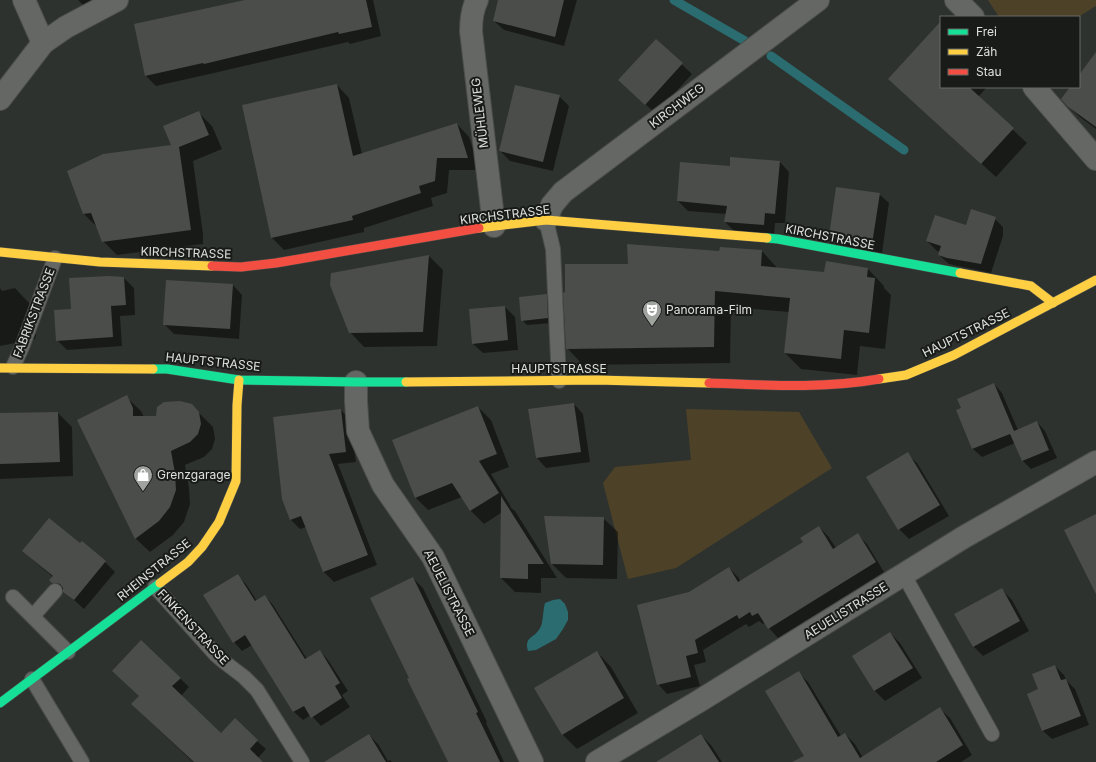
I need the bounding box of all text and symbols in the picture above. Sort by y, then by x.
legend [940,16,1080,88]
text: Frei [976,24,997,39]
text: Zäh [976,44,997,59]
text: Stau [976,64,1002,79]
street label: MÜHLEWEG [468,77,491,149]
street label: KIRCHWEG [646,80,707,131]
street label: KIRCHSTRASSE [459,202,551,227]
street label: KIRCHSTRASSE [784,220,876,253]
street label: KIRCHSTRASSE [140,243,232,262]
street label: FABRIKSTRASSE [9,266,58,360]
theatre icon: Panorama-Film [641,299,663,327]
place label: Panorama-Film [666,302,752,317]
street label: HAUPTSTRASSE [920,305,1012,360]
street label: HAUPTSTRASSE [165,349,261,374]
street label: HAUPTSTRASSE [511,361,607,376]
shop icon: Grenzgarage [132,464,154,492]
place label: Grenzgarage [157,467,231,482]
street label: RHEINSTRASSE [114,535,193,604]
street label: AEUELISTRASSE [421,547,478,639]
street label: AEUELISTRASSE [801,579,890,642]
street label: FINKENSTRASSE [155,586,232,668]

